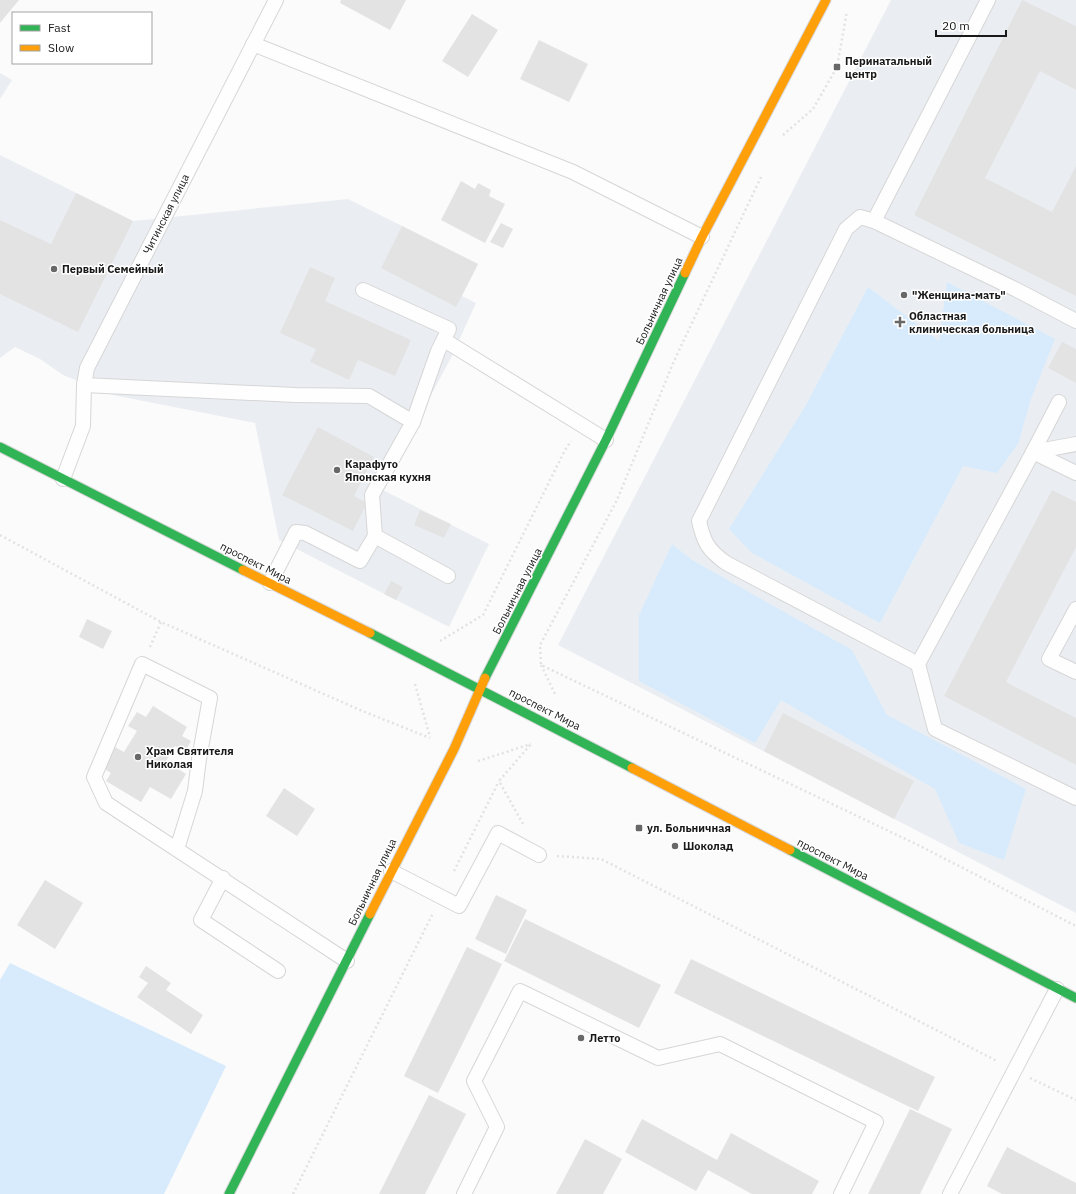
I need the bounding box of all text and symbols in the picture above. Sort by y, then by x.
legend [12,12,152,64]
scale bar [936,12,1006,38]
text: 20 m [942,18,970,33]
text: Fast [48,20,71,35]
text: Slow [48,40,74,55]
place label: Перинатальный центр [845,54,932,81]
marker: Перинатальный центр [832,62,842,72]
street label: Читинская улица [140,172,192,256]
street label: Больничная улица [633,255,686,347]
place label: Первый Семейный [62,262,164,276]
marker: Первый Семейный [49,264,59,274]
place label: "Женщина-мать" [912,288,1006,302]
marker: "Женщина-мать" [899,290,909,300]
place label: Областная клиническая больница [909,309,1034,336]
marker: Областная клиническая больница [894,316,906,328]
place label: Карафуто Японская кухня [345,457,431,484]
marker: Карафуто Японская кухня [332,465,342,475]
street label: проспект Мира [218,539,294,587]
street label: Больничная улица [489,545,545,637]
street label: проспект Мира [507,685,583,733]
place label: Храм Святителя Николая [146,744,234,771]
marker: Храм Святителя Николая [133,752,143,762]
place label: ул. Больничная [647,821,731,835]
marker: ул. Больничная [634,823,644,833]
street label: проспект Мира [795,835,871,883]
street label: Больничная улица [345,836,399,928]
place label: Шоколад [683,839,734,853]
marker: Шоколад [670,841,680,851]
place label: Летто [589,1031,620,1045]
marker: Летто [576,1033,586,1043]

